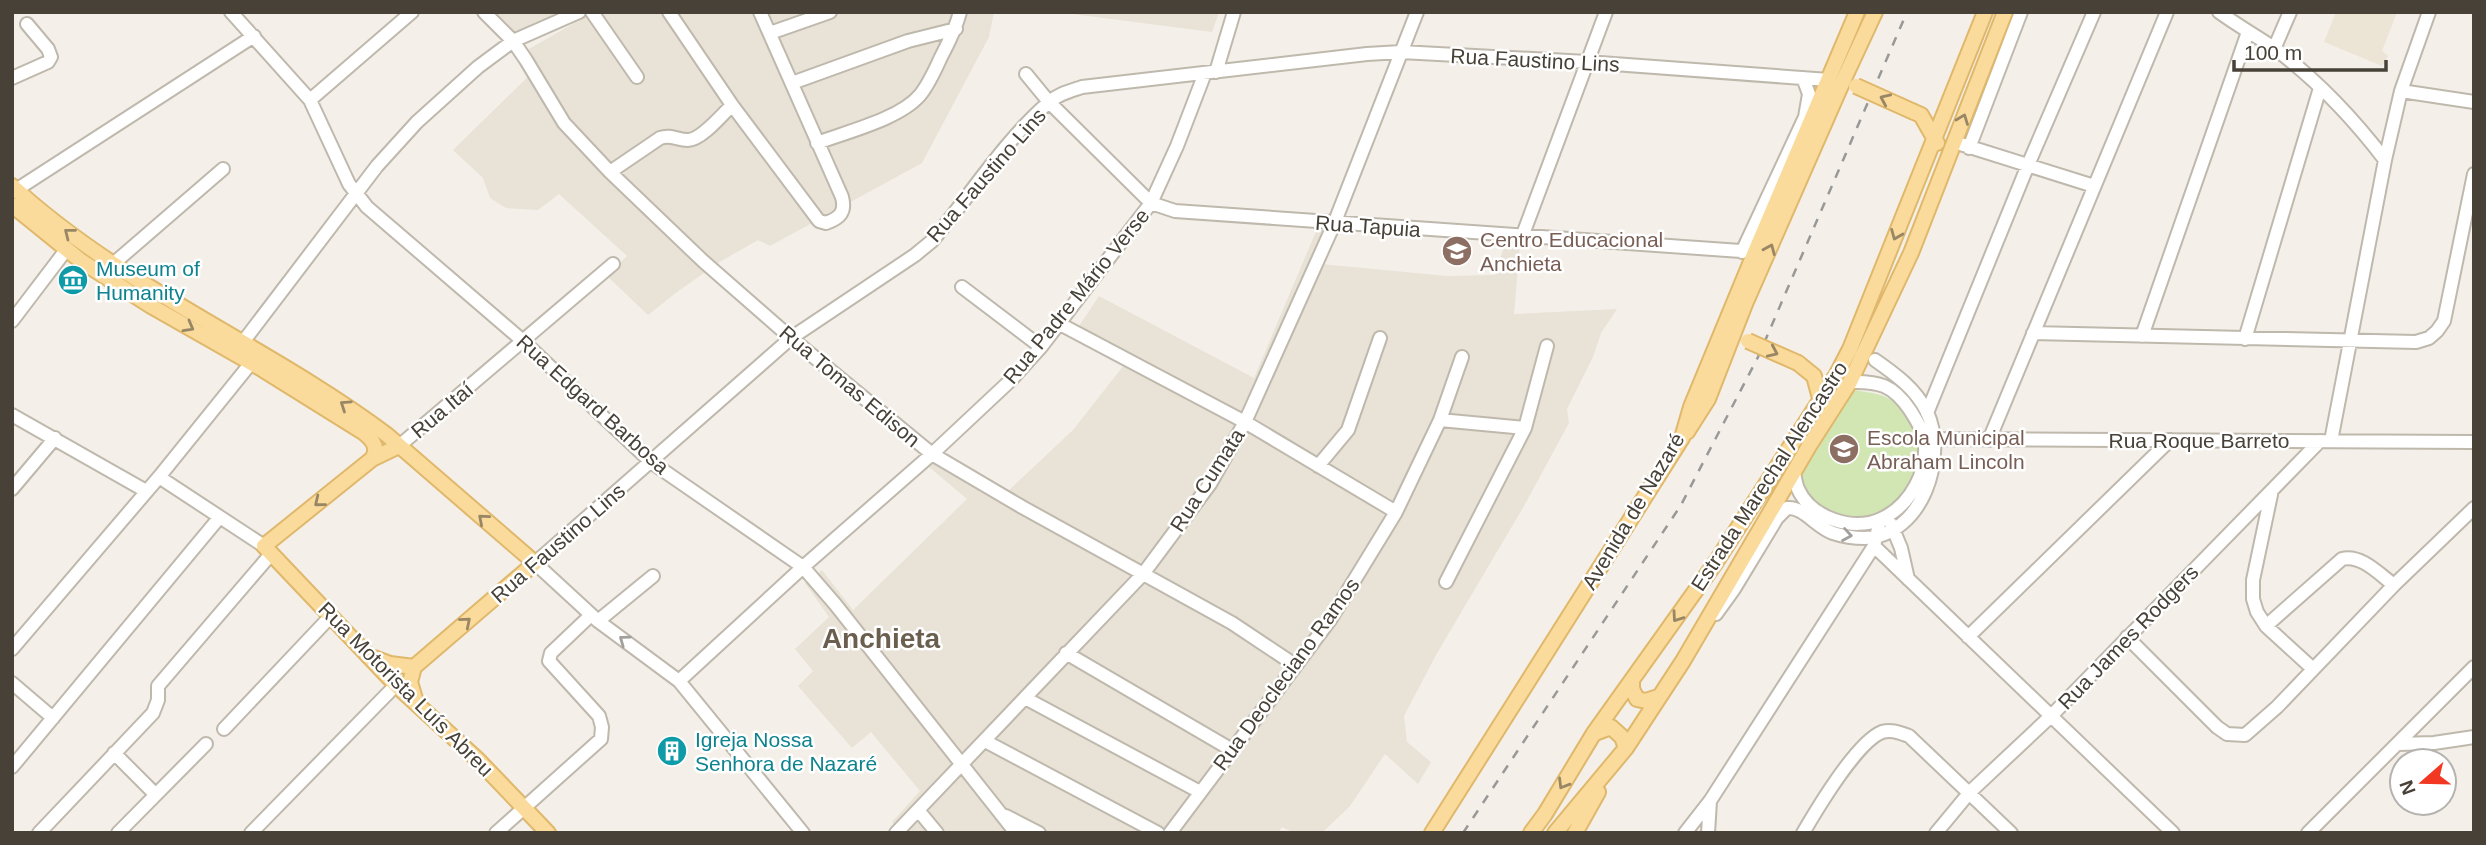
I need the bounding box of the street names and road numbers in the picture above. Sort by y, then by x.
street label: Rua Faustino Lins [1450,44,1620,76]
street label: Rua Faustino Lins [922,104,1050,246]
street label: Rua Padre Mário Verse [998,204,1154,388]
street label: Rua Tapuia [1314,211,1422,241]
street label: Rua Tomas Edison [775,321,925,451]
street label: Rua Edgard Barbosa [512,330,674,478]
street label: Estrada Marechal Alencastro [1686,357,1852,595]
street label: Rua Itaí [406,377,478,442]
street label: Rua Cumata [1165,424,1249,536]
street label: Avenida de Nazaré [1577,429,1689,593]
street label: Rua Roque Barreto [2109,429,2289,452]
street label: Rua Faustino Lins [487,479,629,607]
street label: Rua James Rodgers [2053,560,2203,714]
street label: Rua Deocleciano Ramos [1208,573,1364,775]
street label: Rua Motorista Luís Abreu [314,597,498,781]

